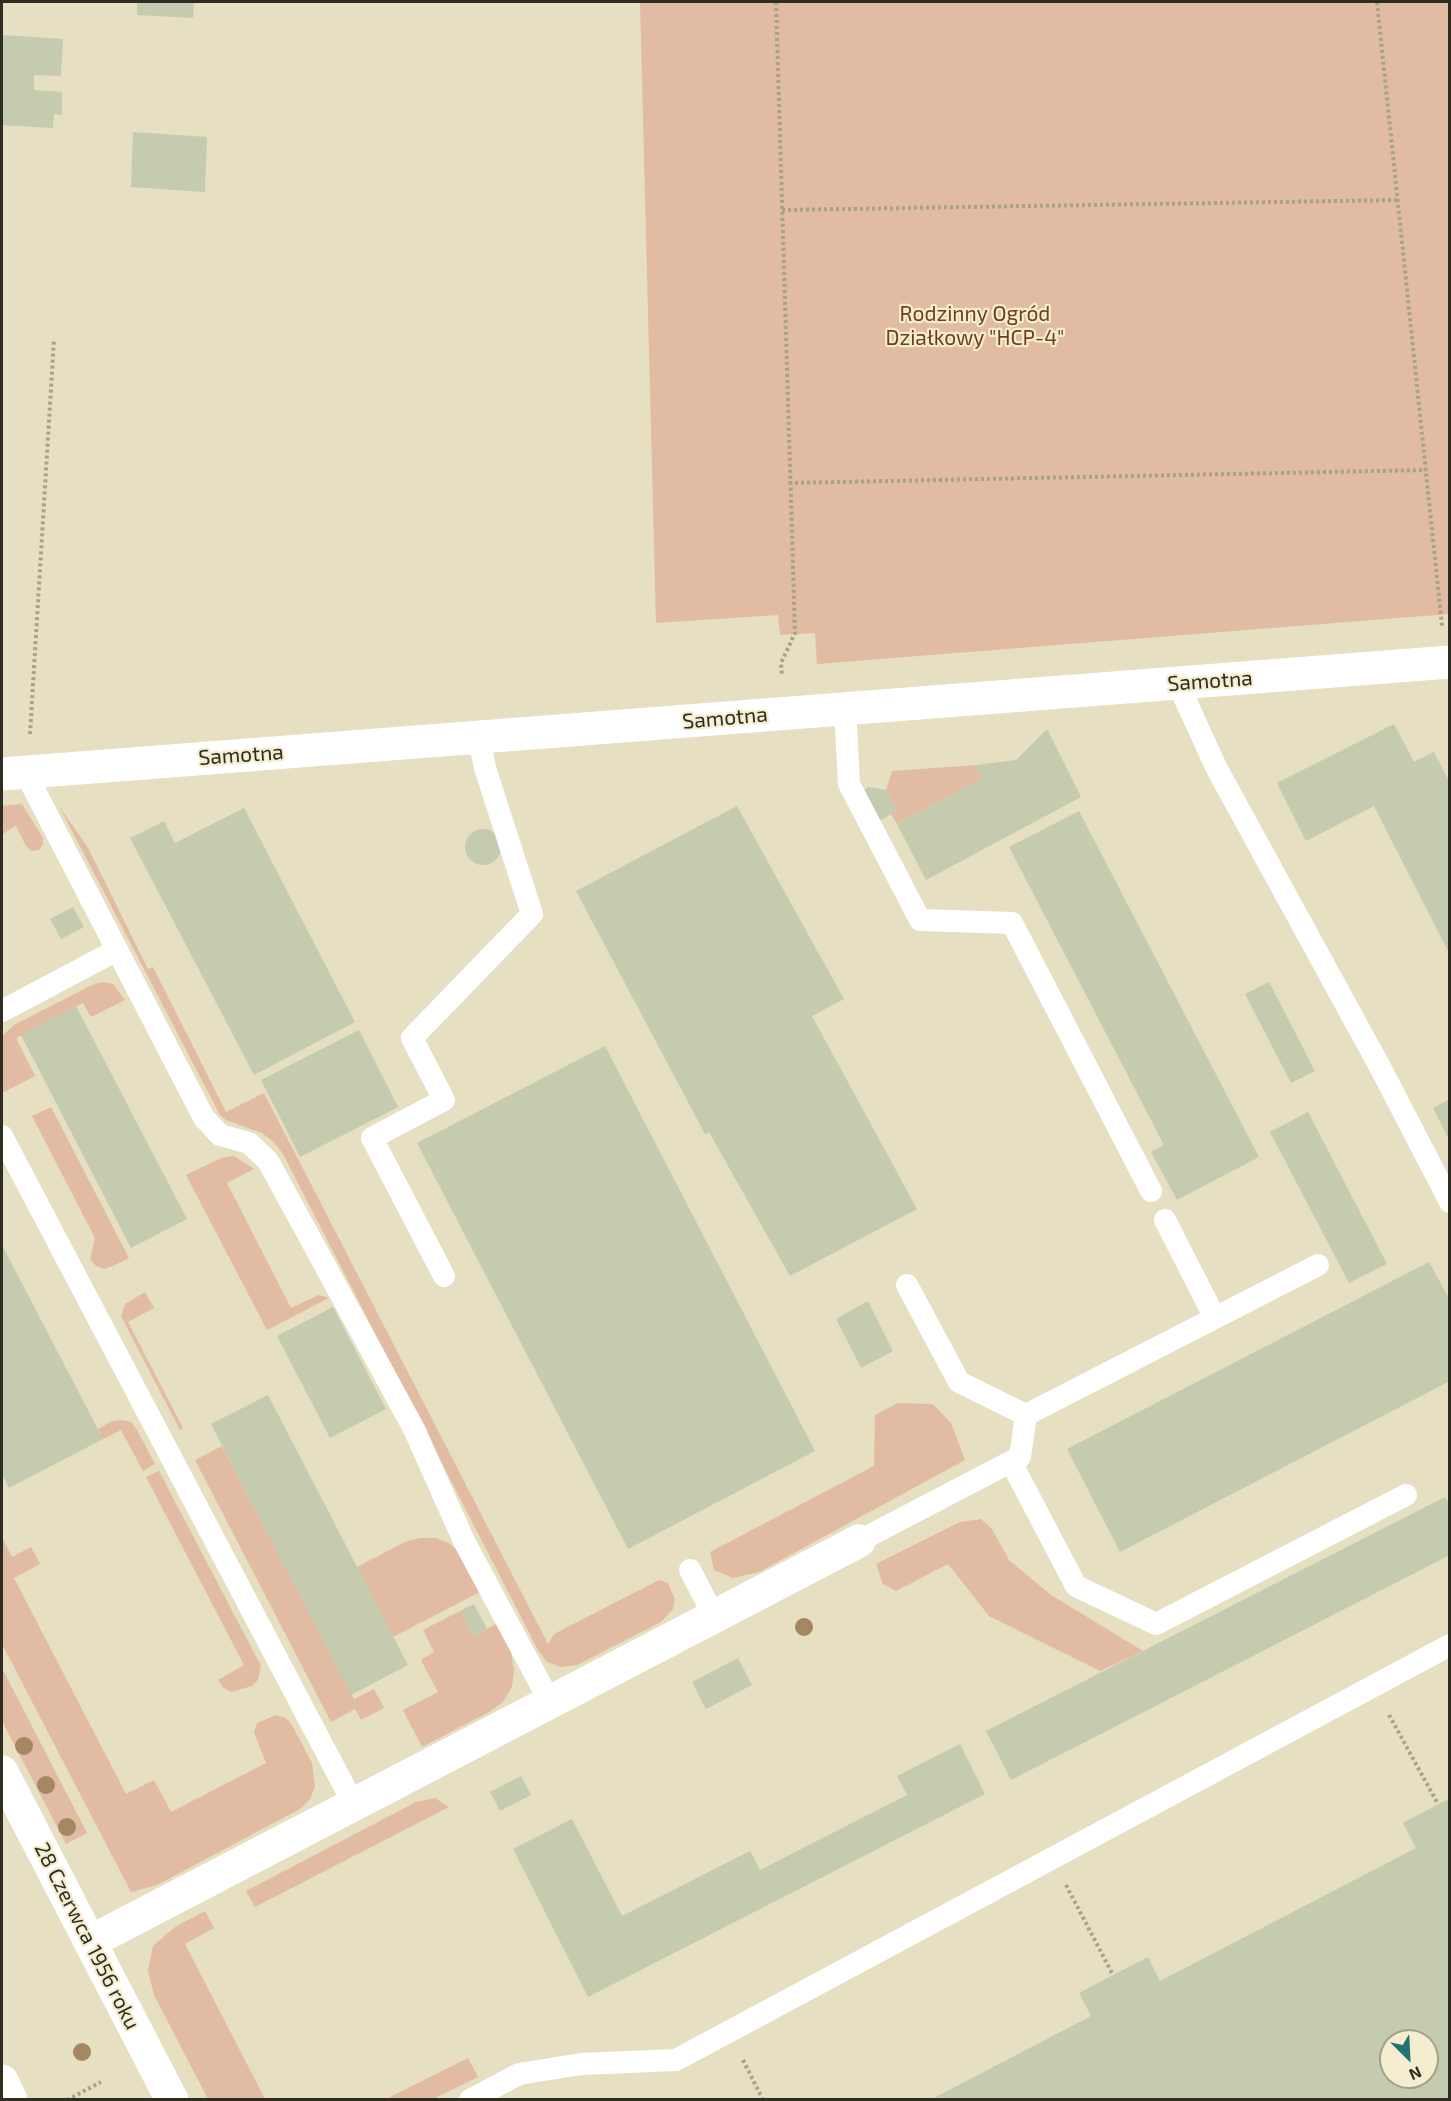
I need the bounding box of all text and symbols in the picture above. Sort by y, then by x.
park label: Rodzinny Ogród Działkowy "HCP-4" [886,301,1064,351]
street label: Samotna [1167,665,1253,697]
street label: Samotna [681,702,769,734]
street label: Samotna [198,739,284,771]
street label: 28 Czerwca 1956 roku [29,1838,145,2034]
north arrow [1379,2029,1439,2089]
text: N [1407,2063,1425,2085]

